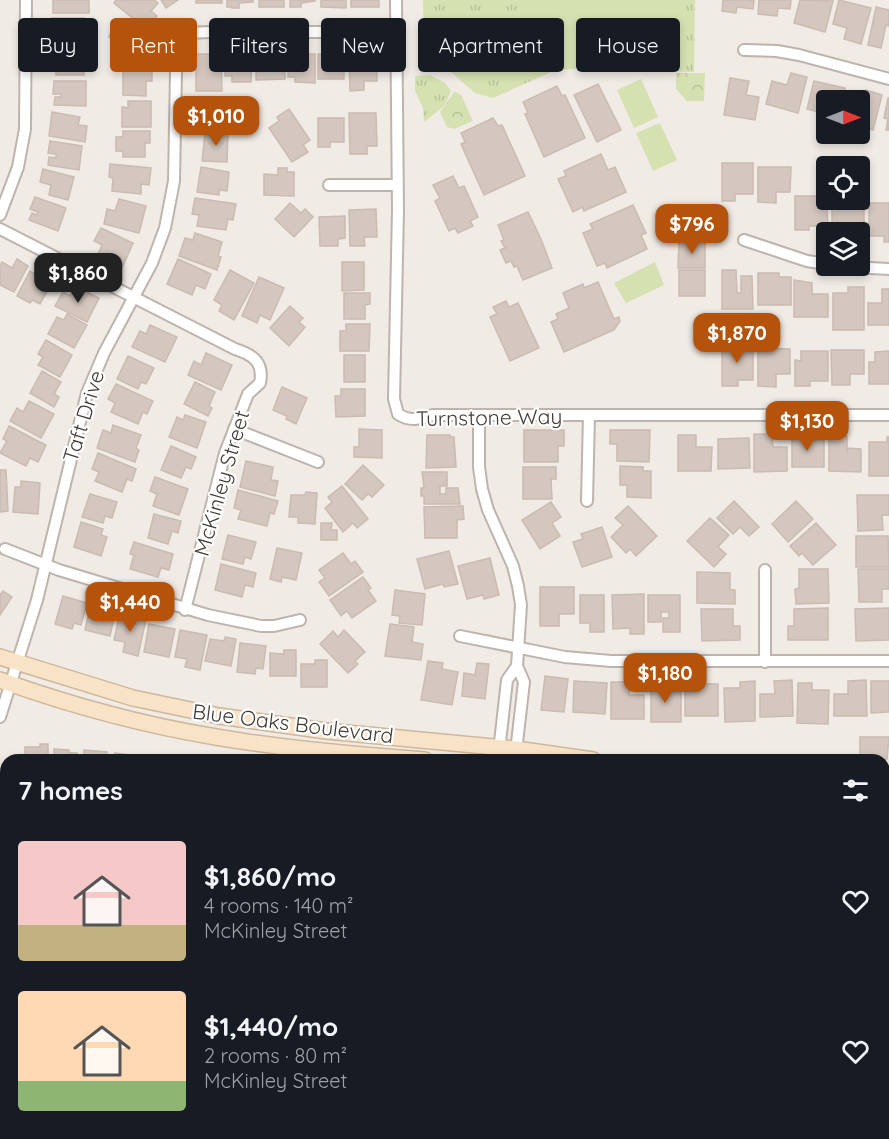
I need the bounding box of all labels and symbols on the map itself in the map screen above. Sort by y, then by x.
north arrow [816,90,870,144]
pin: $1,010 [167,96,265,147]
pin: $796 [656,204,728,255]
pin: $1,860 [29,253,127,304]
pin: $1,870 [688,313,786,364]
street label: Taft Drive [57,367,109,465]
pin: $1,130 [758,401,856,452]
street label: Turnstone Way [416,403,562,431]
street label: McKinley Street [188,407,254,559]
pin: $1,440 [81,582,179,633]
pin: $1,180 [616,653,714,704]
street label: Blue Oaks Boulevard [191,698,395,748]

